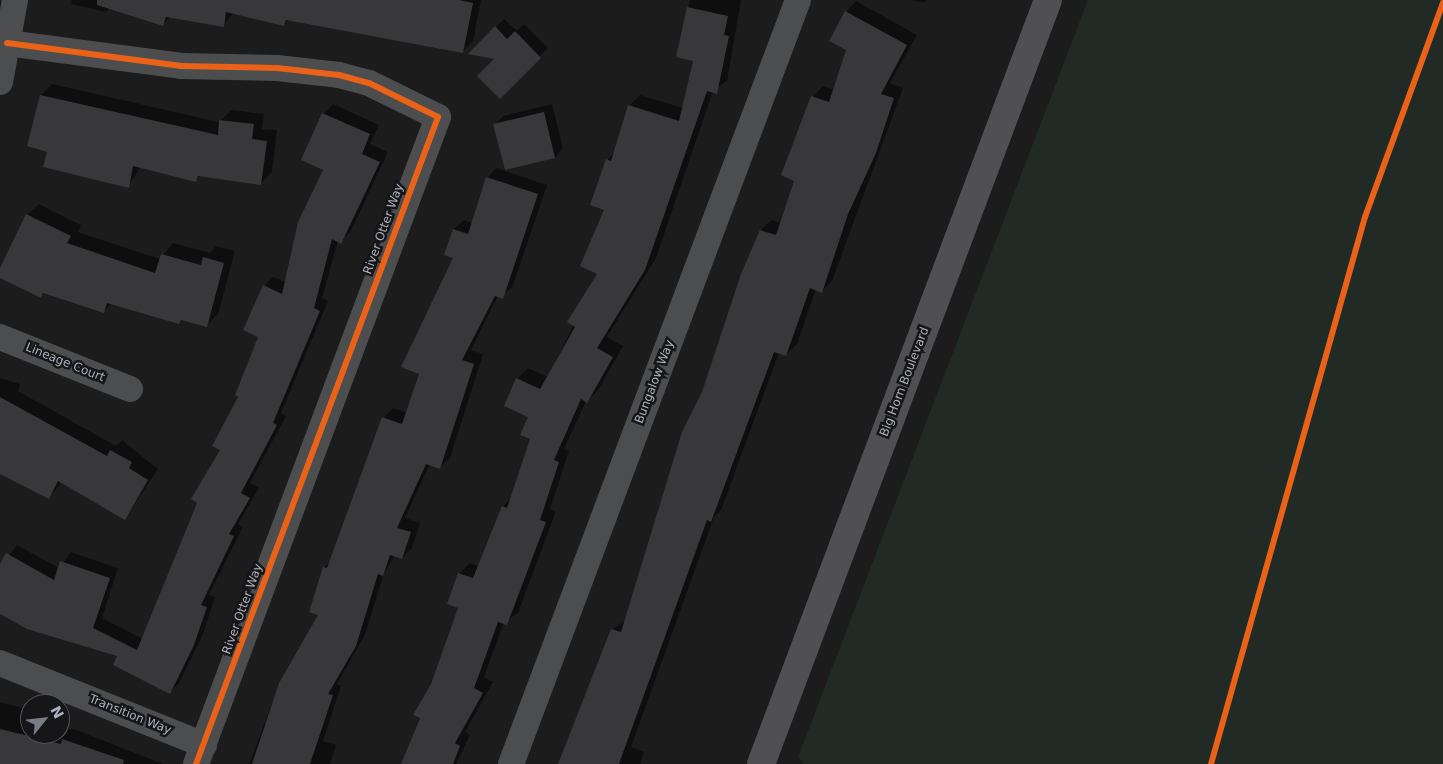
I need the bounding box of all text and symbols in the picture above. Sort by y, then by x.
street label: River Otter Way [361,182,407,276]
street label: Big Horn Boulevard [877,325,933,439]
street label: Bungalow Way [632,338,678,426]
street label: Lineage Court [23,341,107,385]
street label: River Otter Way [220,562,266,656]
street label: Transition Way [87,692,173,738]
north arrow [20,694,70,744]
text: N [47,703,67,721]

